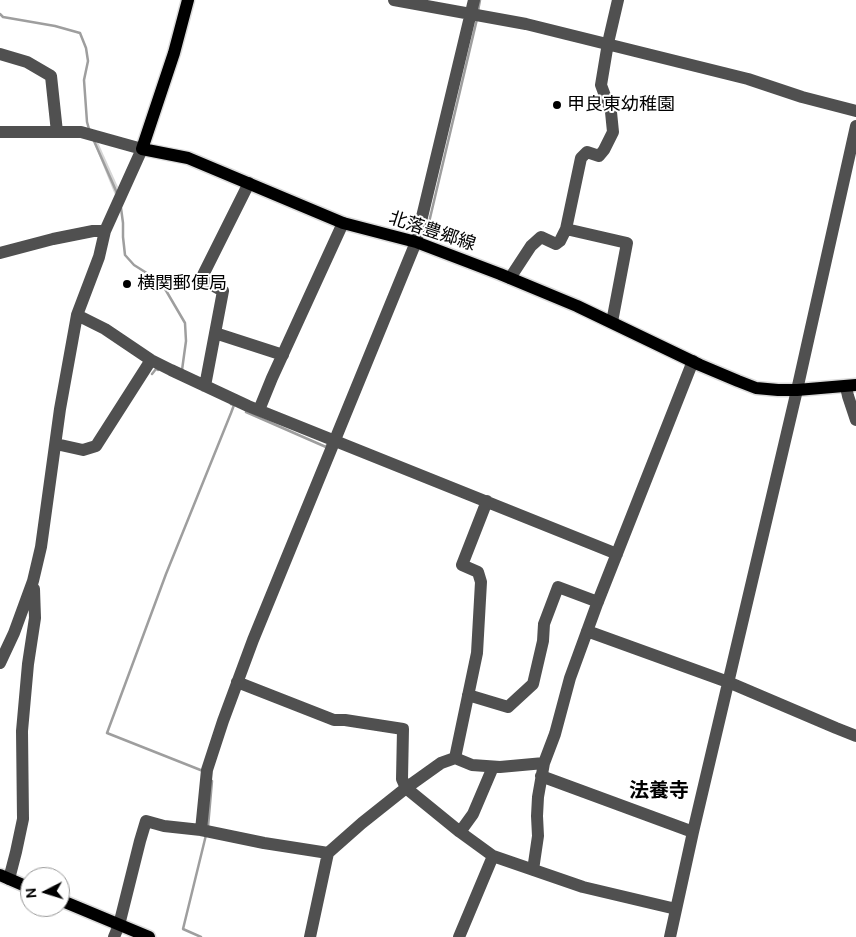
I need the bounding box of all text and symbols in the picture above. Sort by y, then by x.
place label: 甲良東幼稚園 [567,94,675,116]
marker: 甲良東幼稚園 [551,99,563,111]
street label: 北落豊郷線 [386,208,478,256]
place label: 横関郵便局 [137,273,227,295]
marker: 横関郵便局 [121,278,133,290]
district label: 法養寺 [629,780,689,804]
north arrow [20,867,70,917]
text: N [22,887,40,899]

